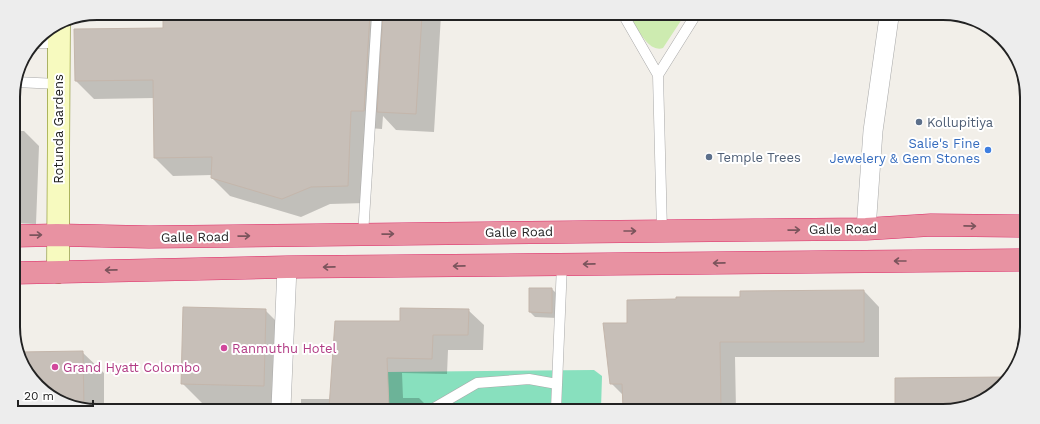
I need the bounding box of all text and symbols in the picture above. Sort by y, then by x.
street label: Rotunda Gardens [51,74,66,184]
place label: Kollupitiya [927,115,994,130]
marker: Kollupitiya [914,117,924,127]
place label: Salie's Fine Jewelery & Gem Stones [829,136,980,166]
marker: Salie's Fine Jewelery & Gem Stones [983,145,993,155]
place label: Temple Trees [717,150,801,165]
marker: Temple Trees [704,152,714,162]
street label: Galle Road [809,221,877,237]
one-way arrow [963,222,976,230]
street label: Galle Road [485,224,553,240]
one-way arrow [787,226,800,234]
one-way arrow [623,227,636,235]
street label: Galle Road [161,229,229,245]
one-way arrow [381,230,394,238]
one-way arrow [29,231,42,239]
one-way arrow [237,232,250,240]
one-way arrow [894,257,907,265]
one-way arrow [713,259,726,267]
one-way arrow [583,260,596,268]
one-way arrow [453,262,466,270]
one-way arrow [323,263,336,271]
one-way arrow [105,267,118,274]
place label: Ranmuthu Hotel [232,341,336,356]
marker: Ranmuthu Hotel [219,343,229,353]
place label: Grand Hyatt Colombo [63,360,200,375]
marker: Grand Hyatt Colombo [50,362,60,372]
scale bar [18,382,93,408]
text: 20 m [24,389,54,403]

